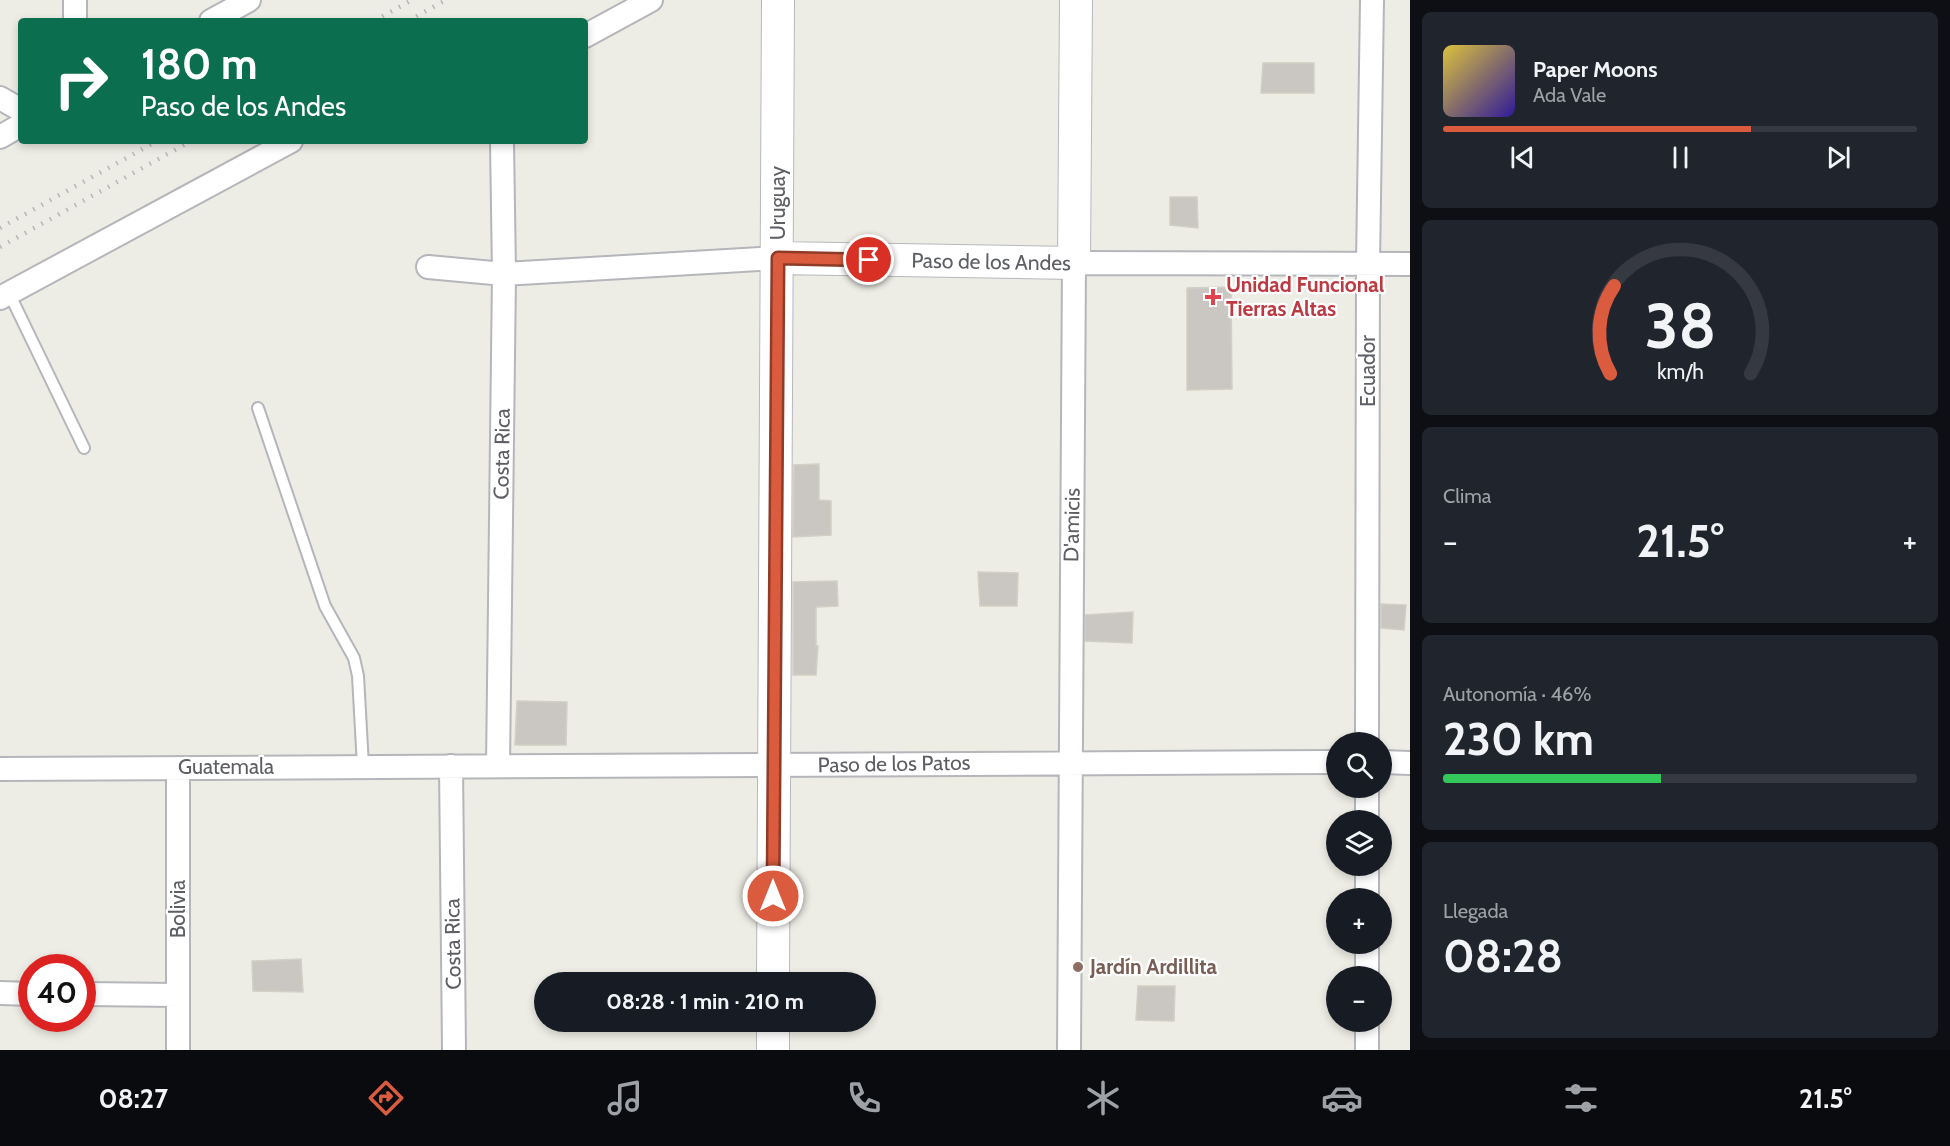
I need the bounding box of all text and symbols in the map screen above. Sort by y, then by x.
text: 180 m [141,38,257,90]
icon: right [42,42,120,120]
text: Paper Moons [1533,56,1657,83]
text: Ada Vale [1533,83,1606,107]
text: Paso de los Andes [141,90,346,123]
icon: previous [1506,141,1539,174]
icon: pause [1664,141,1697,174]
icon: next [1822,141,1855,174]
street label: Uruguay [765,165,790,240]
pin [843,234,894,285]
icon: arrive [852,243,885,276]
street label: Paso de los Andes [911,248,1071,275]
place label: Unidad Funcional Tierras Altas [1226,272,1385,321]
marker: Unidad Funcional Tierras Altas [1204,288,1222,306]
text: 38 [1644,289,1716,365]
street label: Ecuador [1355,335,1380,407]
text: km/h [1657,359,1703,385]
street label: Costa Rica [488,408,515,500]
text: Clima [1443,484,1491,508]
street label: D'amicis [1058,487,1085,562]
text: 21.5° [1636,514,1724,568]
text: − [1443,521,1458,561]
text: + [1902,521,1917,561]
text: Autonomía · 46% [1443,682,1591,706]
text: 230 km [1443,712,1594,766]
map controls [1326,732,1392,1032]
button: search [1326,732,1392,798]
street label: Paso de los Patos [818,750,971,777]
street label: Guatemala [178,754,274,779]
button: layers [1326,810,1392,876]
position arrow [741,864,805,928]
street label: Bolivia [165,880,190,938]
button: + [1326,888,1392,954]
street label: Costa Rica [439,898,466,990]
text: Llegada [1443,899,1508,923]
text: 08:28 [1443,929,1563,983]
speed limit sign: 40 [18,954,96,1032]
place label: Jardín Ardillita [1089,954,1217,979]
marker: Jardín Ardillita [1071,960,1085,974]
button: − [1326,966,1392,1032]
text: 08:28 · 1 min · 210 m [606,988,804,1015]
icon: directions [365,1077,407,1119]
icon: music [604,1077,646,1119]
icon: phone [843,1077,885,1119]
icon: climate [1082,1077,1124,1119]
icon: car [1321,1077,1363,1119]
icon: filters [1560,1077,1602,1119]
text: 08:27 [99,1082,168,1115]
text: 21.5° [1799,1082,1851,1115]

